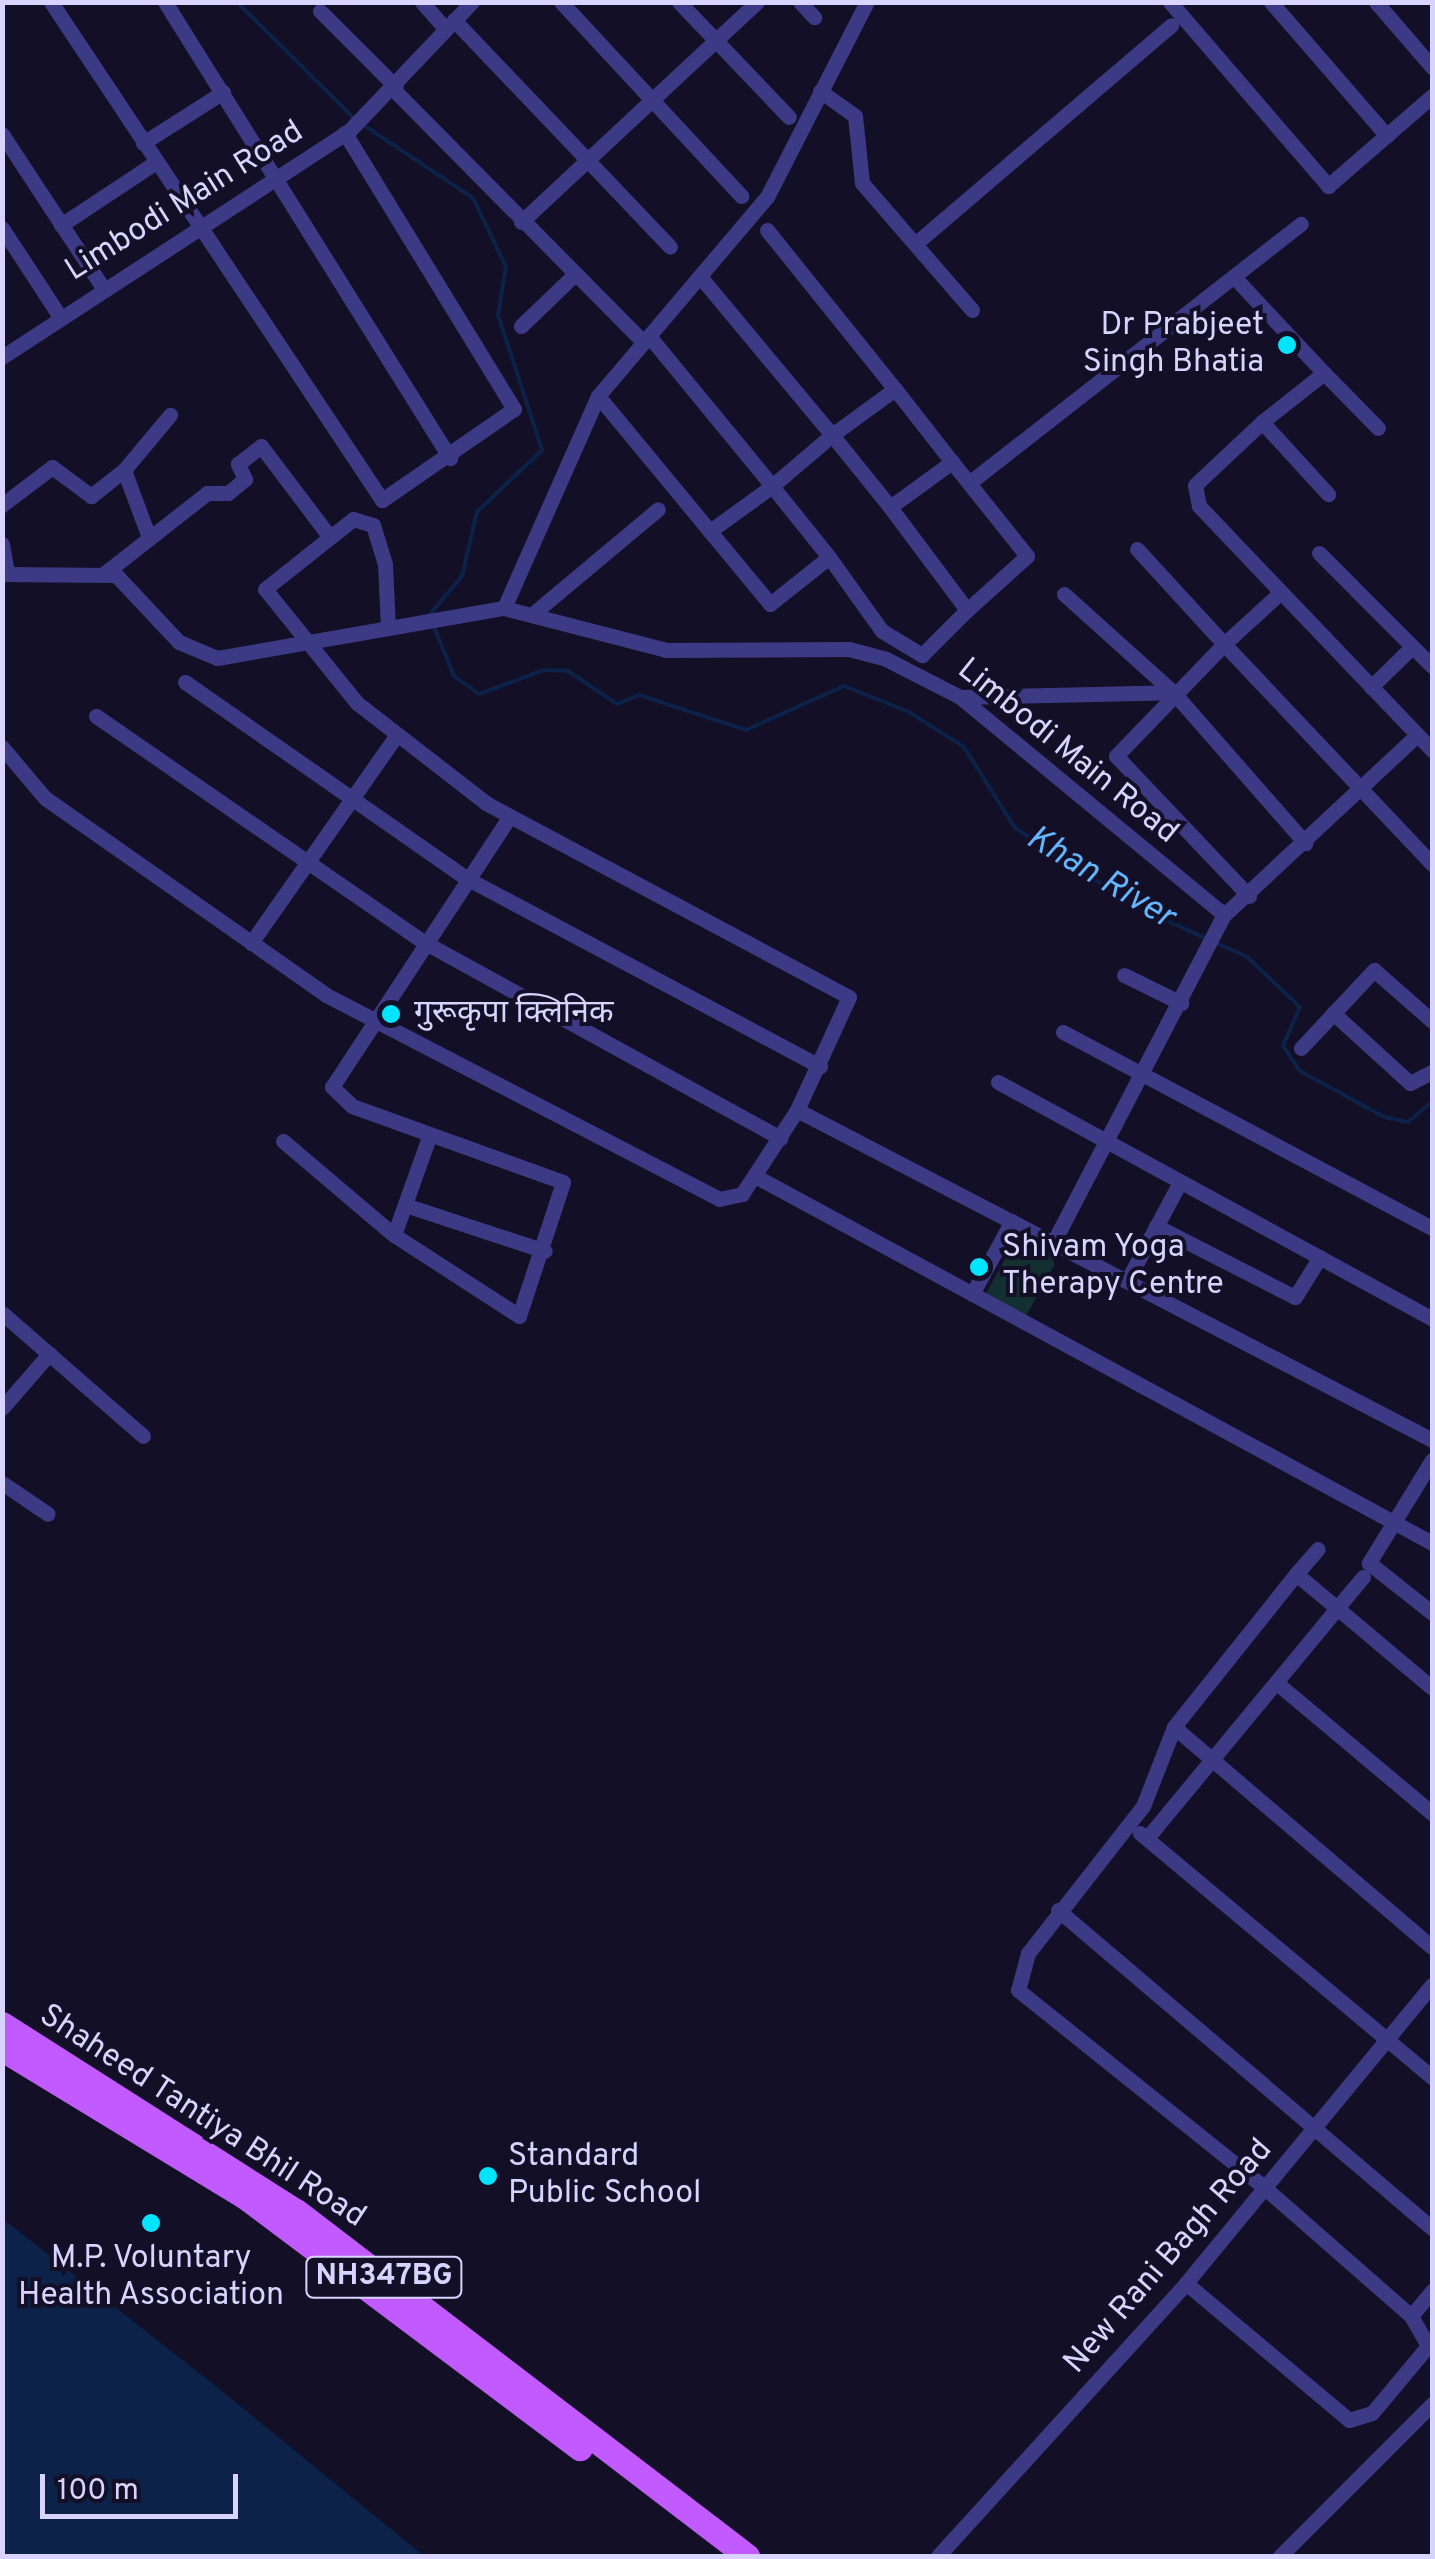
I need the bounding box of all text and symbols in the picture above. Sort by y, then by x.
street label: Limbodi Main Road [59,113,311,291]
place label: Dr Prabjeet Singh Bhatia [1083,308,1264,383]
marker: Dr Prabjeet Singh Bhatia [1274,332,1300,358]
street label: Limbodi Main Road [949,651,1185,853]
water label: Khan River [1018,817,1182,939]
place label: गुरूकृपा क्लिनिक [414,995,613,1033]
marker: गुरूकृपा क्लिनिक [378,1001,404,1027]
place label: Shivam Yoga Therapy Centre [1002,1230,1224,1305]
marker: Shivam Yoga Therapy Centre [966,1254,992,1280]
street label: Shaheed Tantiya Bhil Road [31,1997,373,2237]
street label: New Rani Bagh Road [1057,2132,1281,2382]
place label: Standard Public School [508,2139,701,2214]
marker: Standard Public School [477,2165,499,2187]
marker: M.P. Voluntary Health Association [138,2210,164,2236]
place label: M.P. Voluntary Health Association [17,2241,285,2316]
road number: NH347BG [304,2252,464,2302]
scale bar [45,2454,242,2516]
text: 100 m [57,2473,139,2510]

